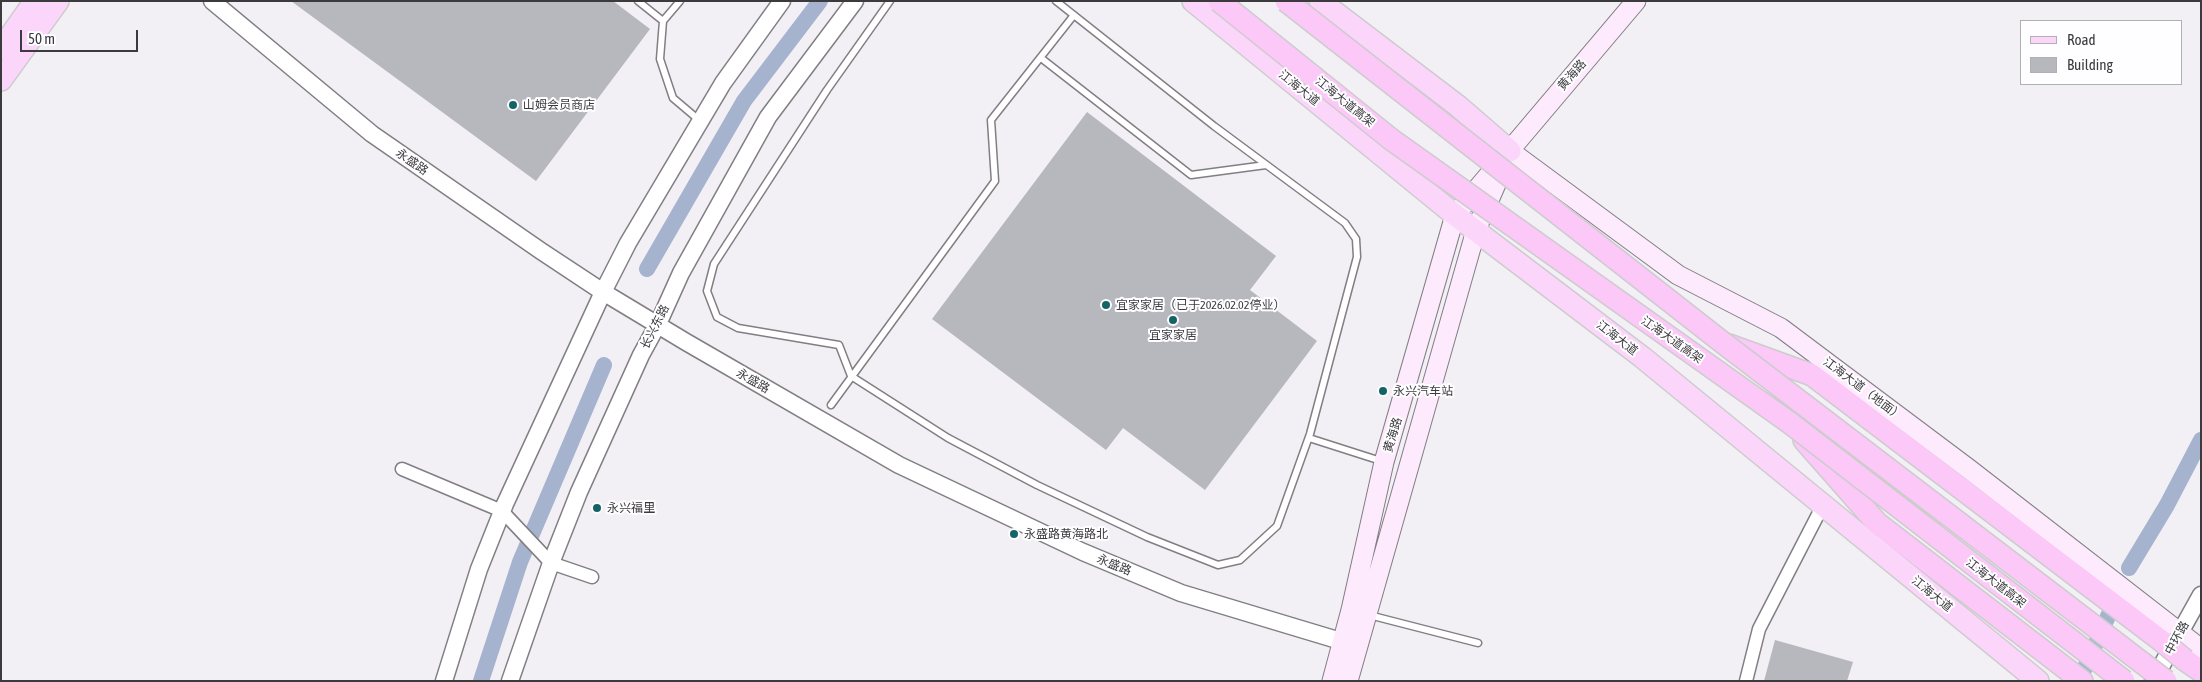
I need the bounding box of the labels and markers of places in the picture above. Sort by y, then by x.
place label: 山姆会员商店 [523,98,595,112]
marker: 山姆会员商店 [507,99,519,111]
place label: 宜家家居（已于2026.02.02停业） [1116,298,1285,312]
marker: 宜家家居（已于2026.02.02停业） [1100,299,1112,311]
marker: 宜家家居 [1167,314,1179,326]
place label: 宜家家居 [1149,328,1197,342]
place label: 永兴汽车站 [1393,384,1453,398]
marker: 永兴汽车站 [1377,385,1389,397]
place label: 永兴福里 [607,501,655,515]
marker: 永兴福里 [591,502,603,514]
place label: 永盛路黄海路北 [1024,527,1108,541]
marker: 永盛路黄海路北 [1008,528,1020,540]

